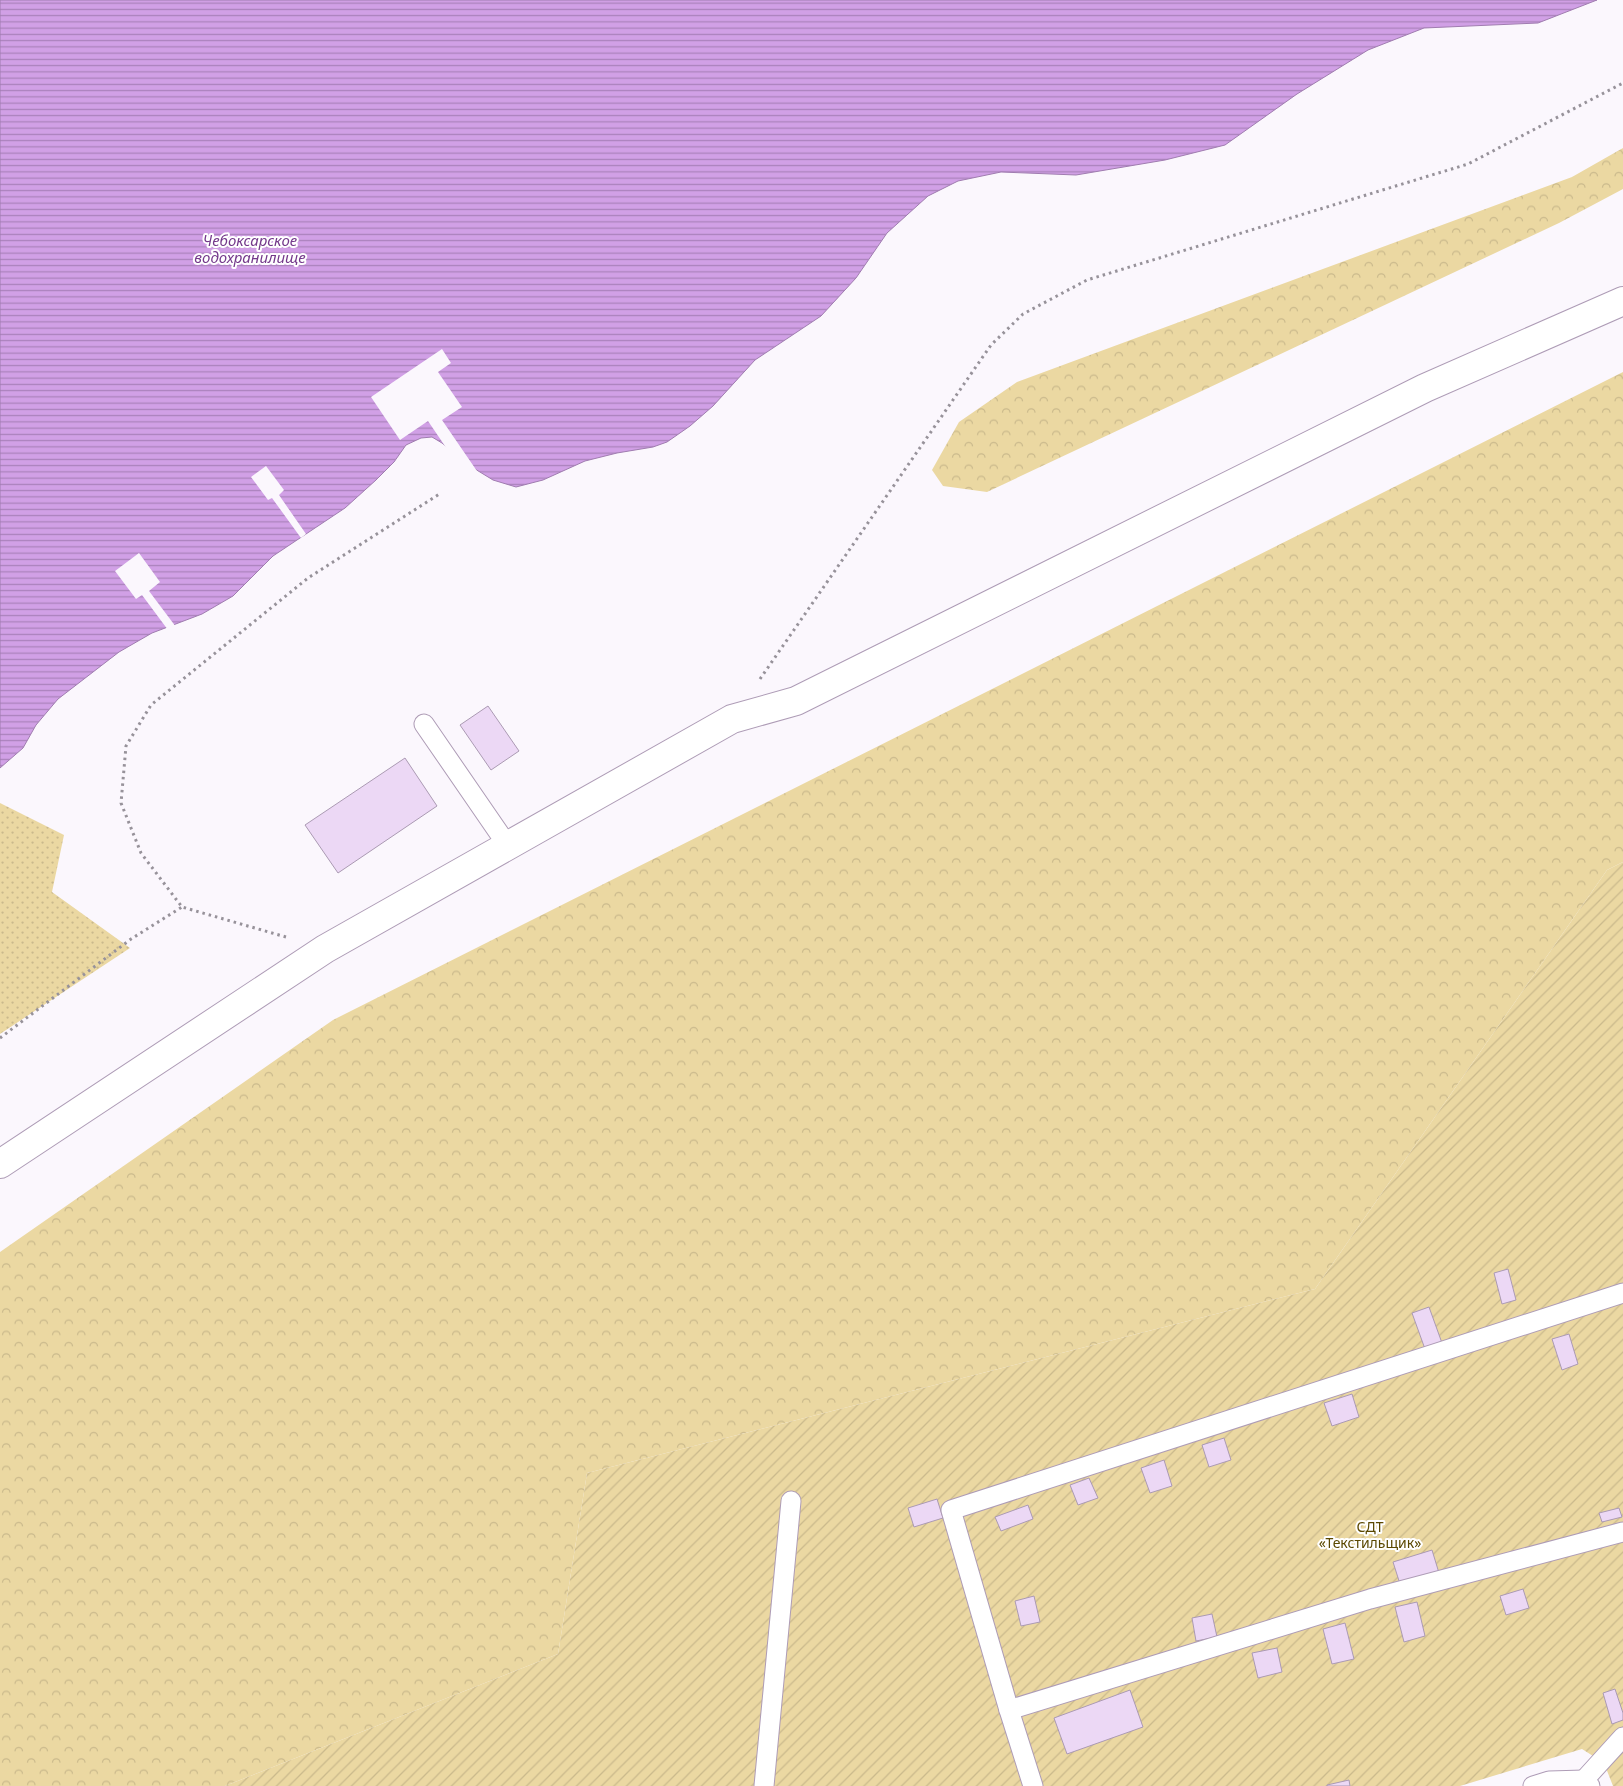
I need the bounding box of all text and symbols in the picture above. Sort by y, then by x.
water label: Чебоксарское водохранилище [194,230,306,267]
park label: СДТ «Текстильщик» [1319,1517,1421,1552]

